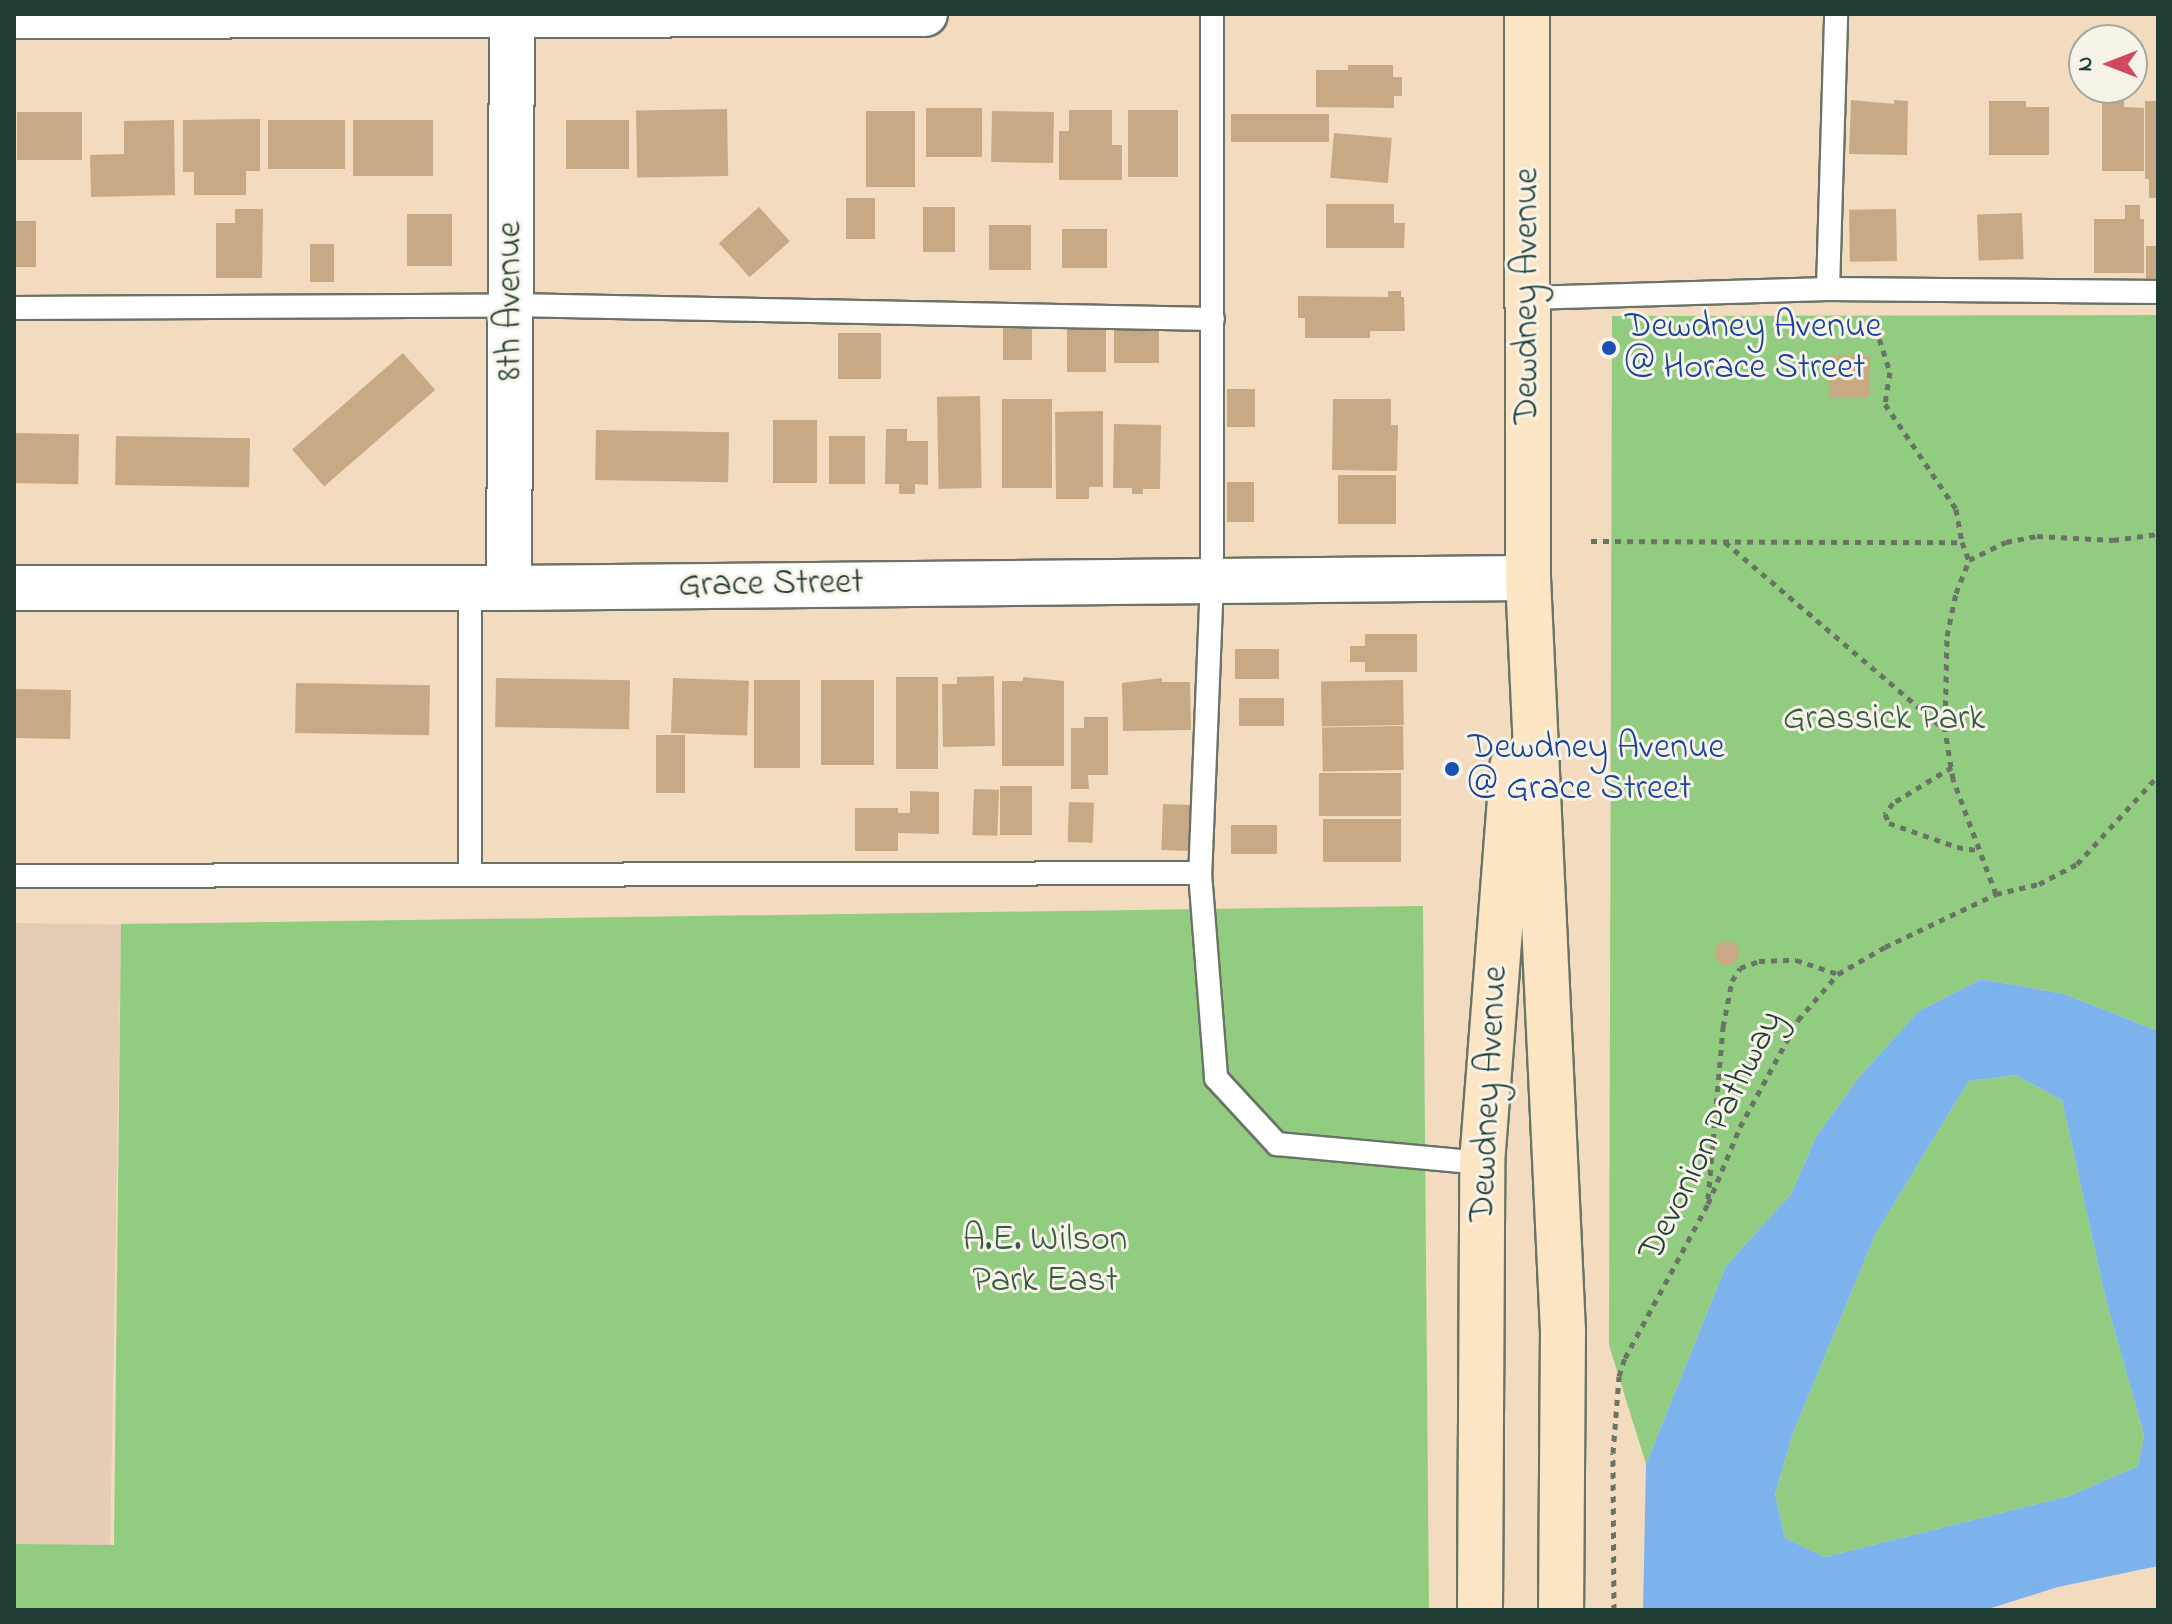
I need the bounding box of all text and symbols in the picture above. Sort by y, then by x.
north arrow [2068,24,2148,104]
text: N [2070,57,2102,71]
street label: Dewdney Avenue [1506,168,1550,424]
street label: 8th Avenue [489,221,533,381]
place label: Dewdney Avenue @ Horace Street [1625,305,1882,390]
marker: Dewdney Avenue @ Horace Street [1600,339,1618,357]
street label: Grace Street [678,562,864,608]
park label: Grassick Park [1783,698,1985,742]
place label: Dewdney Avenue @ Grace Street [1468,726,1725,811]
marker: Dewdney Avenue @ Grace Street [1443,760,1461,778]
street label: Dewdney Avenue [1462,965,1518,1223]
street label: Devonion Pathway [1630,1004,1794,1268]
park label: A.E. Wilson Park East [963,1218,1127,1303]

